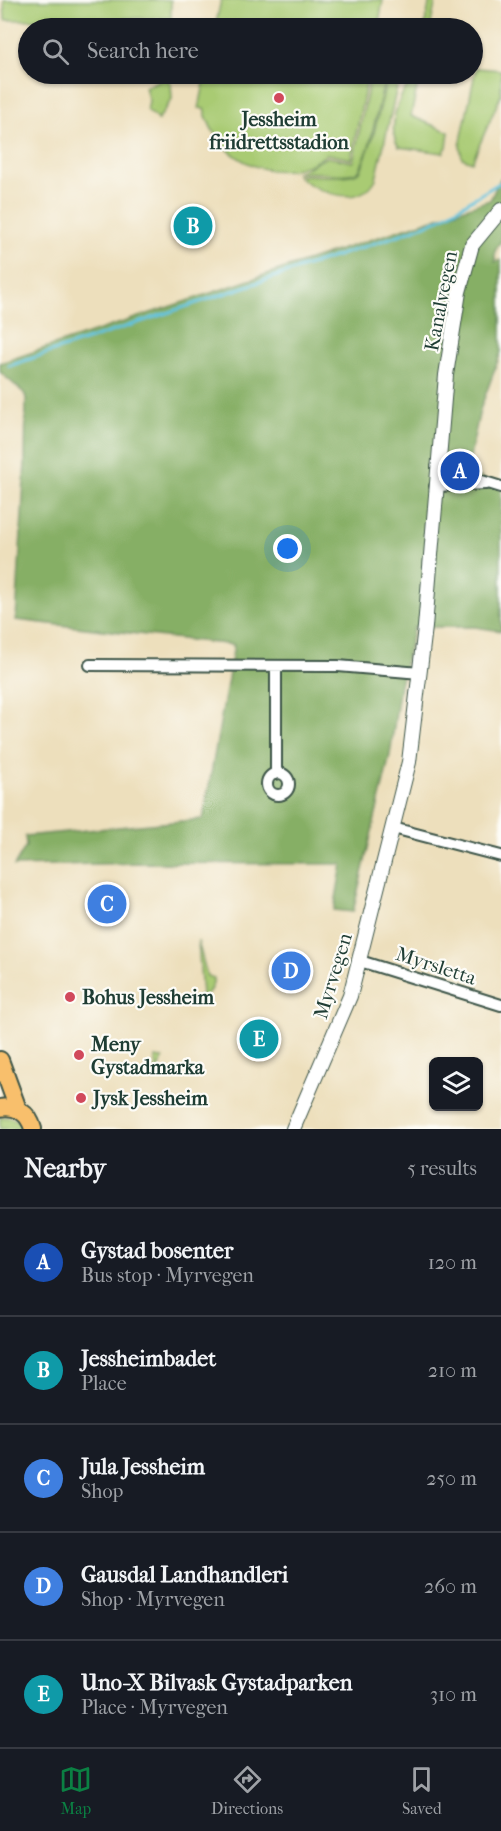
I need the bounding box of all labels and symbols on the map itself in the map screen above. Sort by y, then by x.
marker: Jessheim friidrettsstadion [272,91,286,105]
place label: Jessheim friidrettsstadion [208,108,349,154]
pin: B [174,204,212,248]
street label: Kanalvegen [420,248,462,353]
pin: A [440,448,480,494]
your location [273,534,302,563]
pin: C [88,882,126,926]
street label: Myrvegen [309,930,357,1022]
street label: Myrsletta [393,942,480,990]
pin: D [272,948,310,994]
place label: Bohus Jessheim [82,986,215,1009]
marker: Bohus Jessheim [63,990,77,1004]
pin: E [240,1016,278,1062]
place label: Meny Gystadmarka [90,1033,205,1079]
marker: Meny Gystadmarka [72,1048,86,1062]
place label: Jysk Jessheim [91,1087,208,1110]
marker: Jysk Jessheim [74,1091,88,1105]

